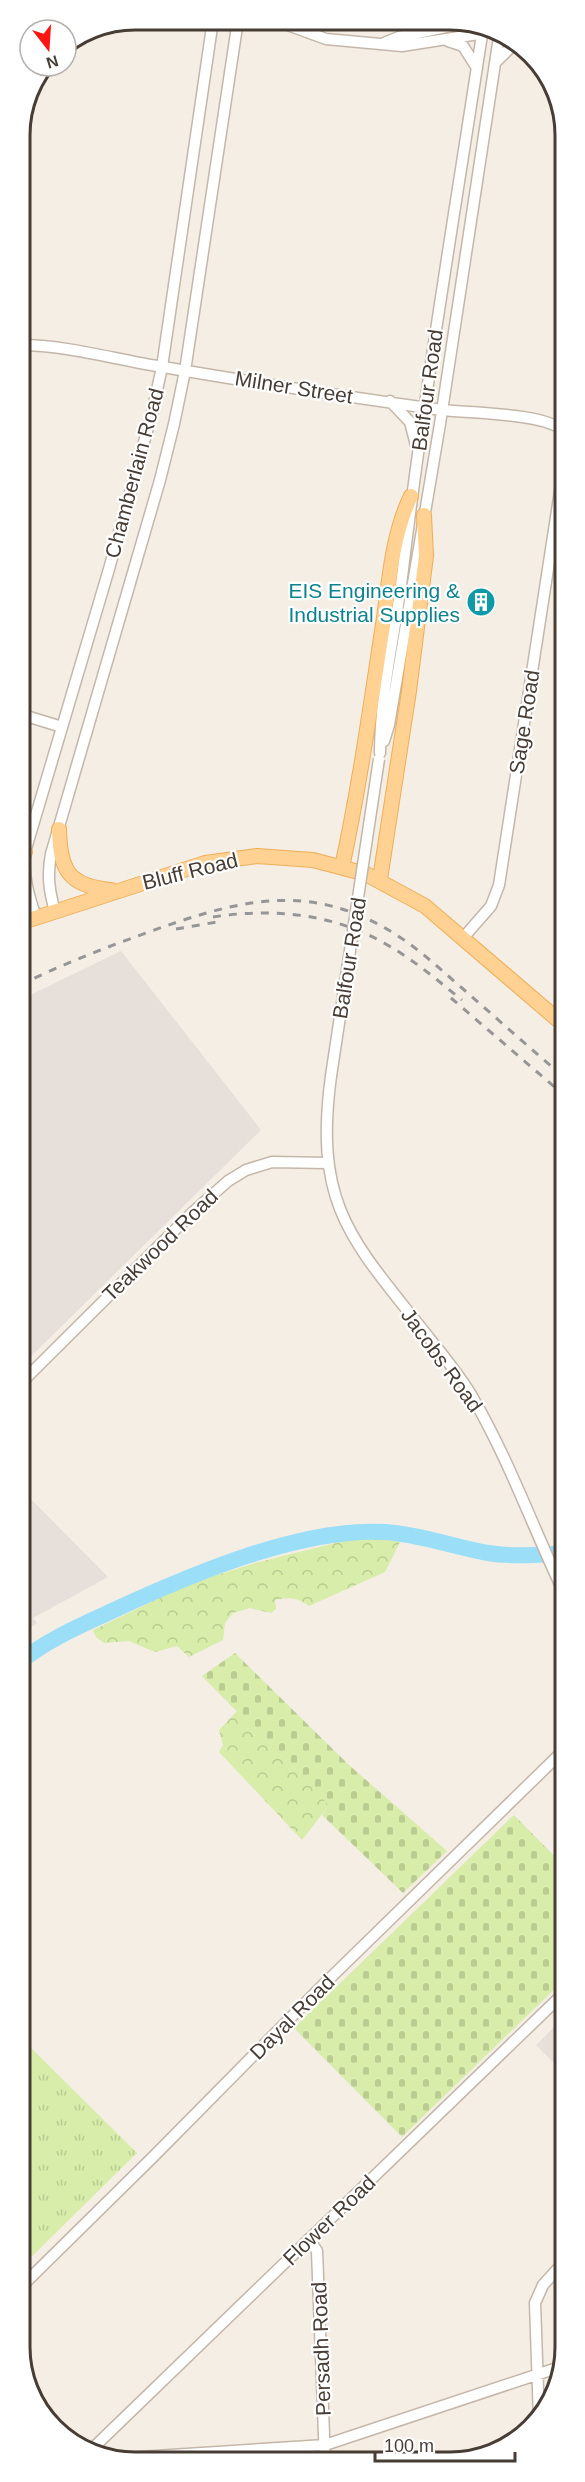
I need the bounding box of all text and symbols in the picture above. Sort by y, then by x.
north arrow [18,18,78,78]
text: N [44,52,60,72]
street label: Balfour Road [407,328,447,452]
street label: Milner Street [233,366,355,408]
street label: Chamberlain Road [100,385,168,561]
place label: EIS Engineering & Industrial Supplies [288,579,460,626]
building icon: EIS Engineering & Industrial Supplies [465,586,497,618]
street label: Sage Road [504,668,544,776]
street label: Bluff Road [140,848,240,894]
street label: Balfour Road [328,896,370,1020]
street label: Teakwood Road [98,1184,222,1306]
street label: Jacobs Road [397,1304,487,1416]
street label: Dayal Road [245,1970,339,2064]
street label: Flower Road [278,2170,380,2270]
street label: Persadh Road [307,2282,335,2416]
scale bar [375,2425,514,2463]
text: 100 m [384,2436,434,2456]

